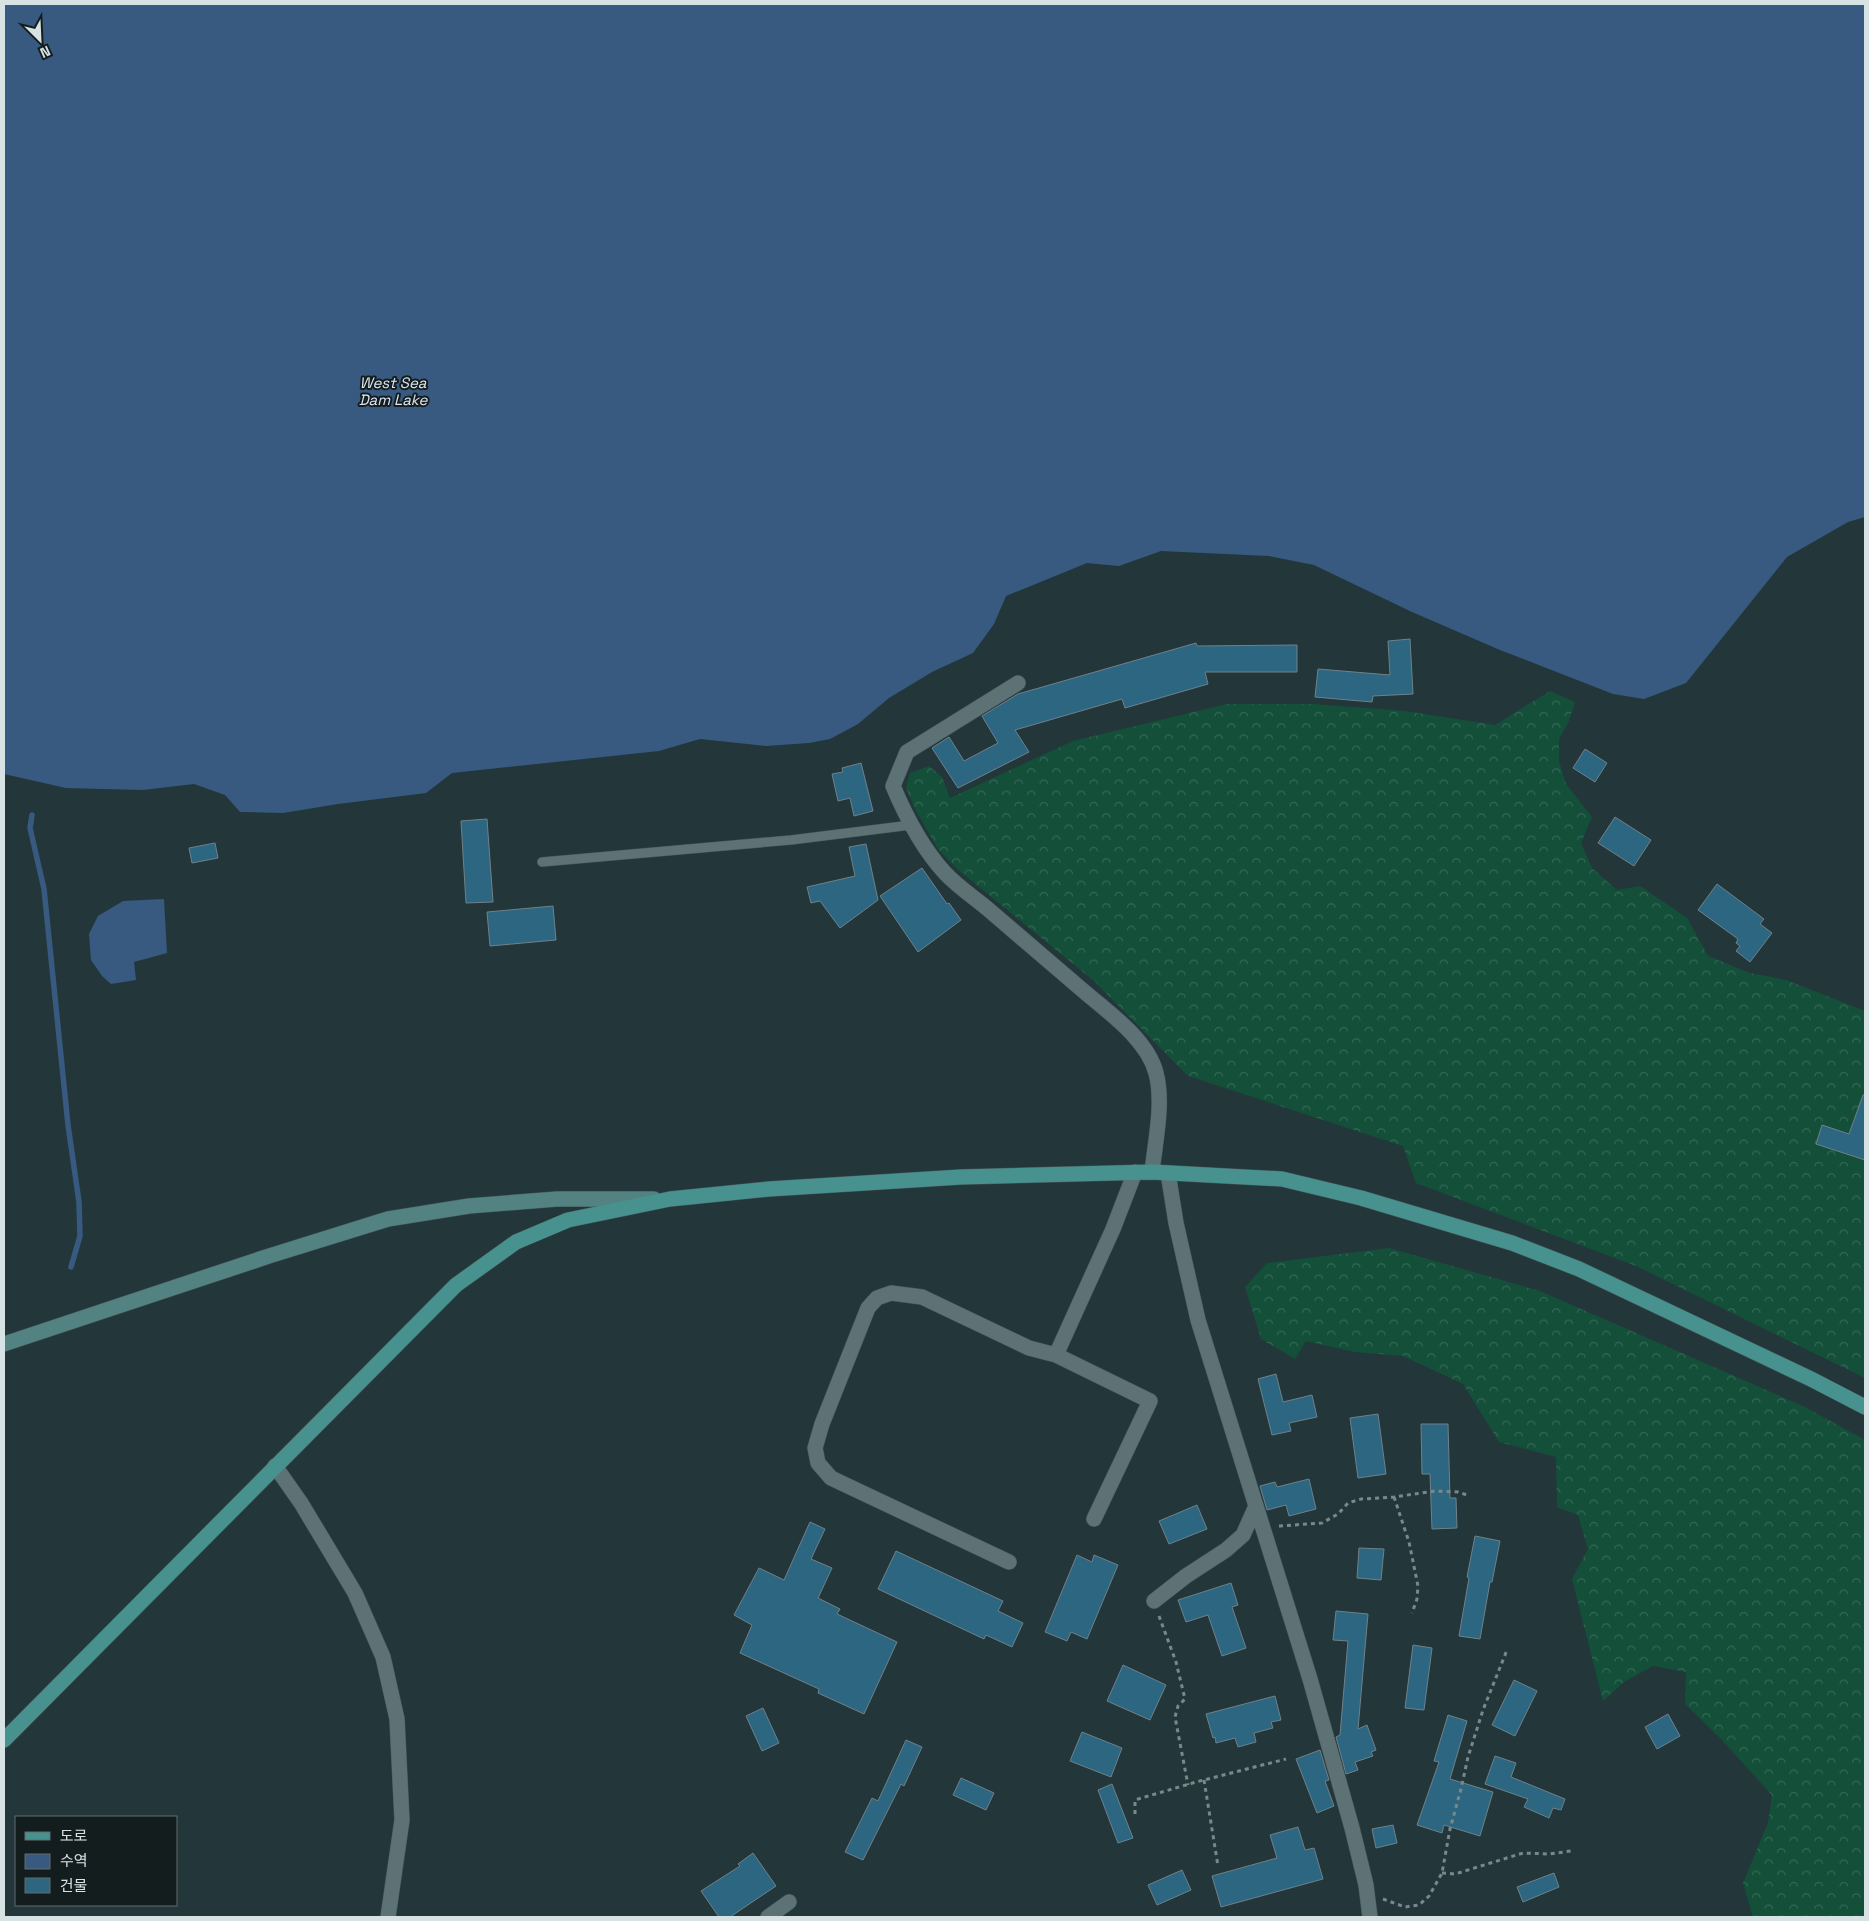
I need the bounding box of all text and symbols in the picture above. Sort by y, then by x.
north arrow [15,15,65,65]
text: N [37,42,53,62]
water label: West Sea Dam Lake [359,373,428,409]
legend [15,1816,178,1906]
text: 도로 [60,1826,88,1845]
text: 수역 [60,1851,88,1870]
text: 건물 [60,1876,88,1895]

